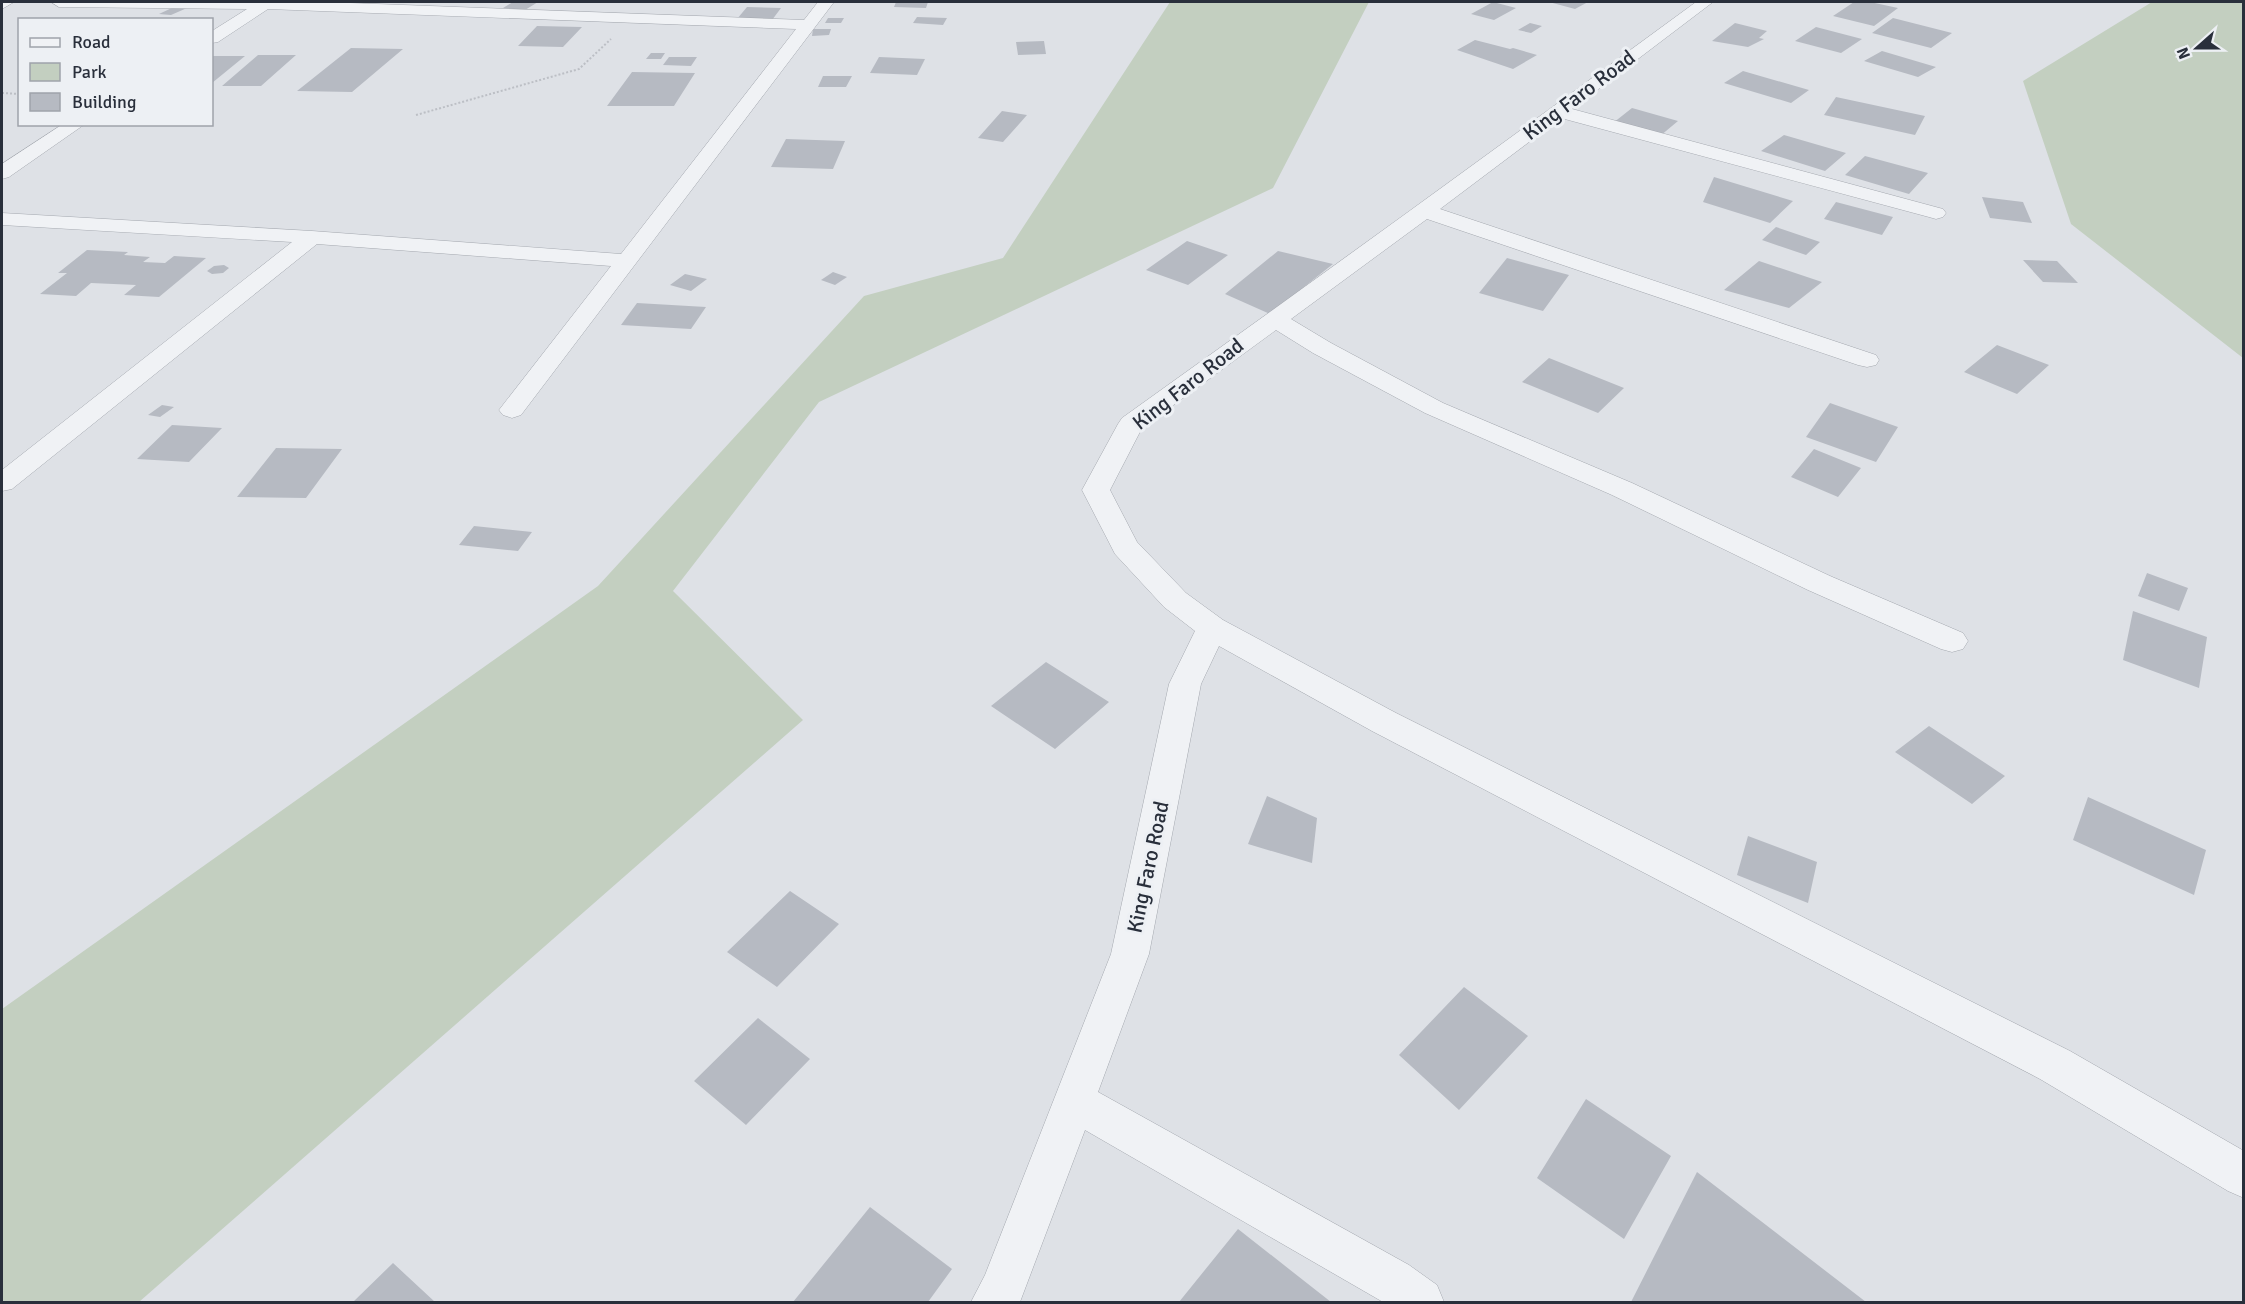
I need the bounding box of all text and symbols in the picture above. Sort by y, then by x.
legend [18,18,213,126]
north arrow [2167,18,2227,78]
text: Road [72,31,111,53]
street label: King Faro Road [1518,44,1640,146]
text: N [2173,44,2195,62]
text: Park [72,61,107,83]
text: Building [72,91,136,113]
street label: King Faro Road [1127,332,1249,436]
street label: King Faro Road [1121,799,1175,935]

